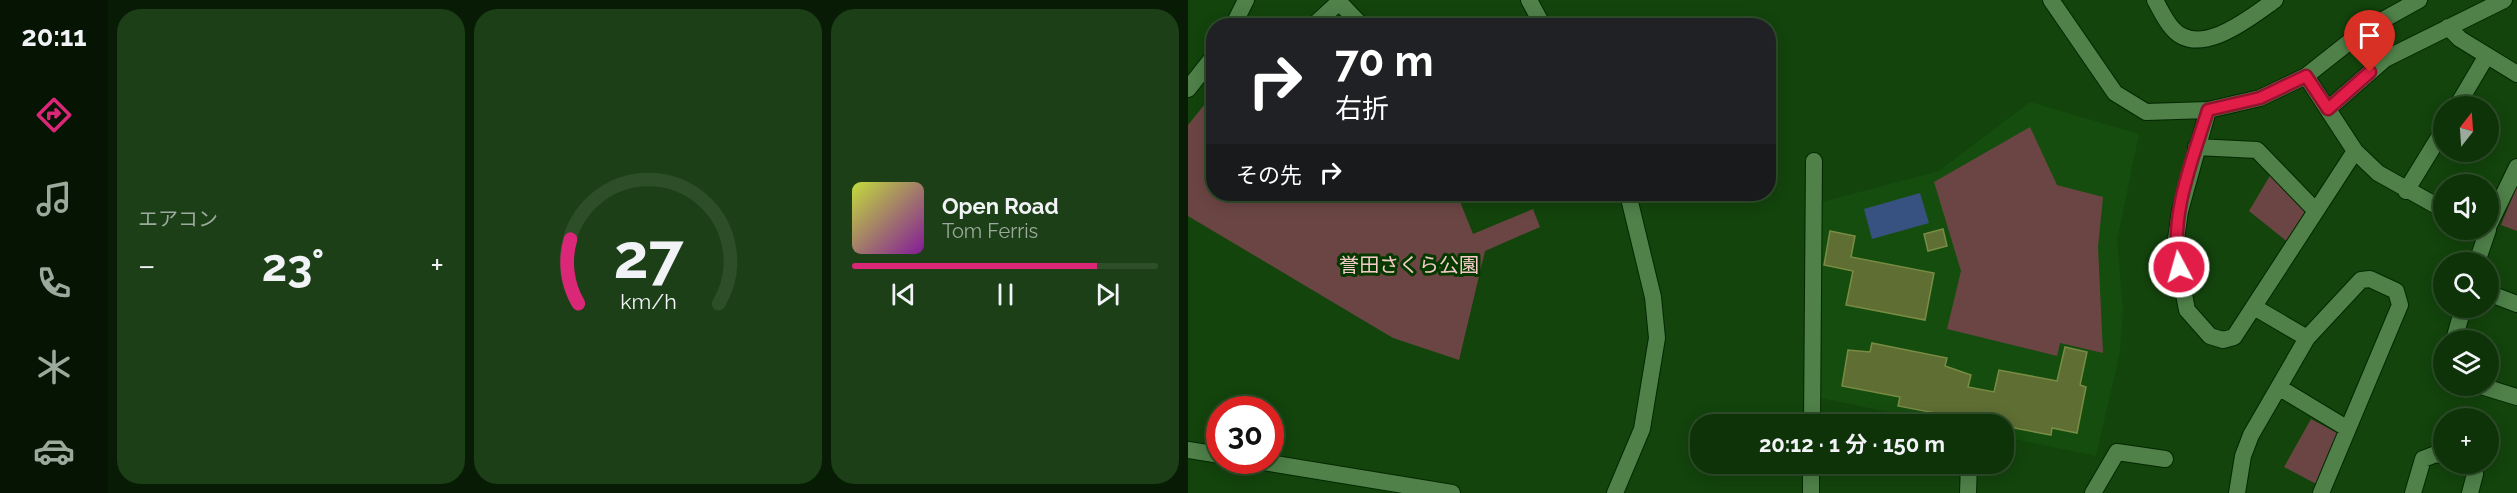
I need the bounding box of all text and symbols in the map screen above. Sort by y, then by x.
pin [2344,10,2395,72]
icon: arrive [2353,19,2386,52]
text: 20:11 [21,21,87,52]
text: 70 m [1335,37,1434,86]
icon: right [1236,42,1314,120]
text: 右折 [1335,93,1389,124]
icon: directions [33,94,75,136]
north arrow [2433,96,2499,162]
map controls [2433,96,2499,474]
icon: right [1314,156,1347,189]
text: その先 [1236,162,1302,188]
button: sound [2433,174,2499,240]
icon: music [33,178,75,220]
text: Open Road [942,193,1059,219]
text: エアコン [138,207,218,231]
text: 27 [613,219,684,293]
text: Tom Ferris [942,219,1038,243]
position arrow [2147,235,2211,299]
text: 23° [262,239,324,292]
text: − [138,246,156,285]
text: + [430,246,444,285]
button: search [2433,252,2499,318]
park label: 誉田さくら公園 [1339,253,1479,277]
icon: phone [33,262,75,304]
icon: previous [887,278,920,311]
icon: pause [989,278,1022,311]
icon: next [1091,278,1124,311]
text: km/h [620,289,676,314]
button: layers [2433,330,2499,396]
icon: climate [33,346,75,388]
speed limit sign: 30 [1206,396,1284,474]
button: + [2433,408,2499,474]
icon: car [33,430,75,472]
text: 20:12 · 1 分 · 150 m [1759,431,1945,457]

